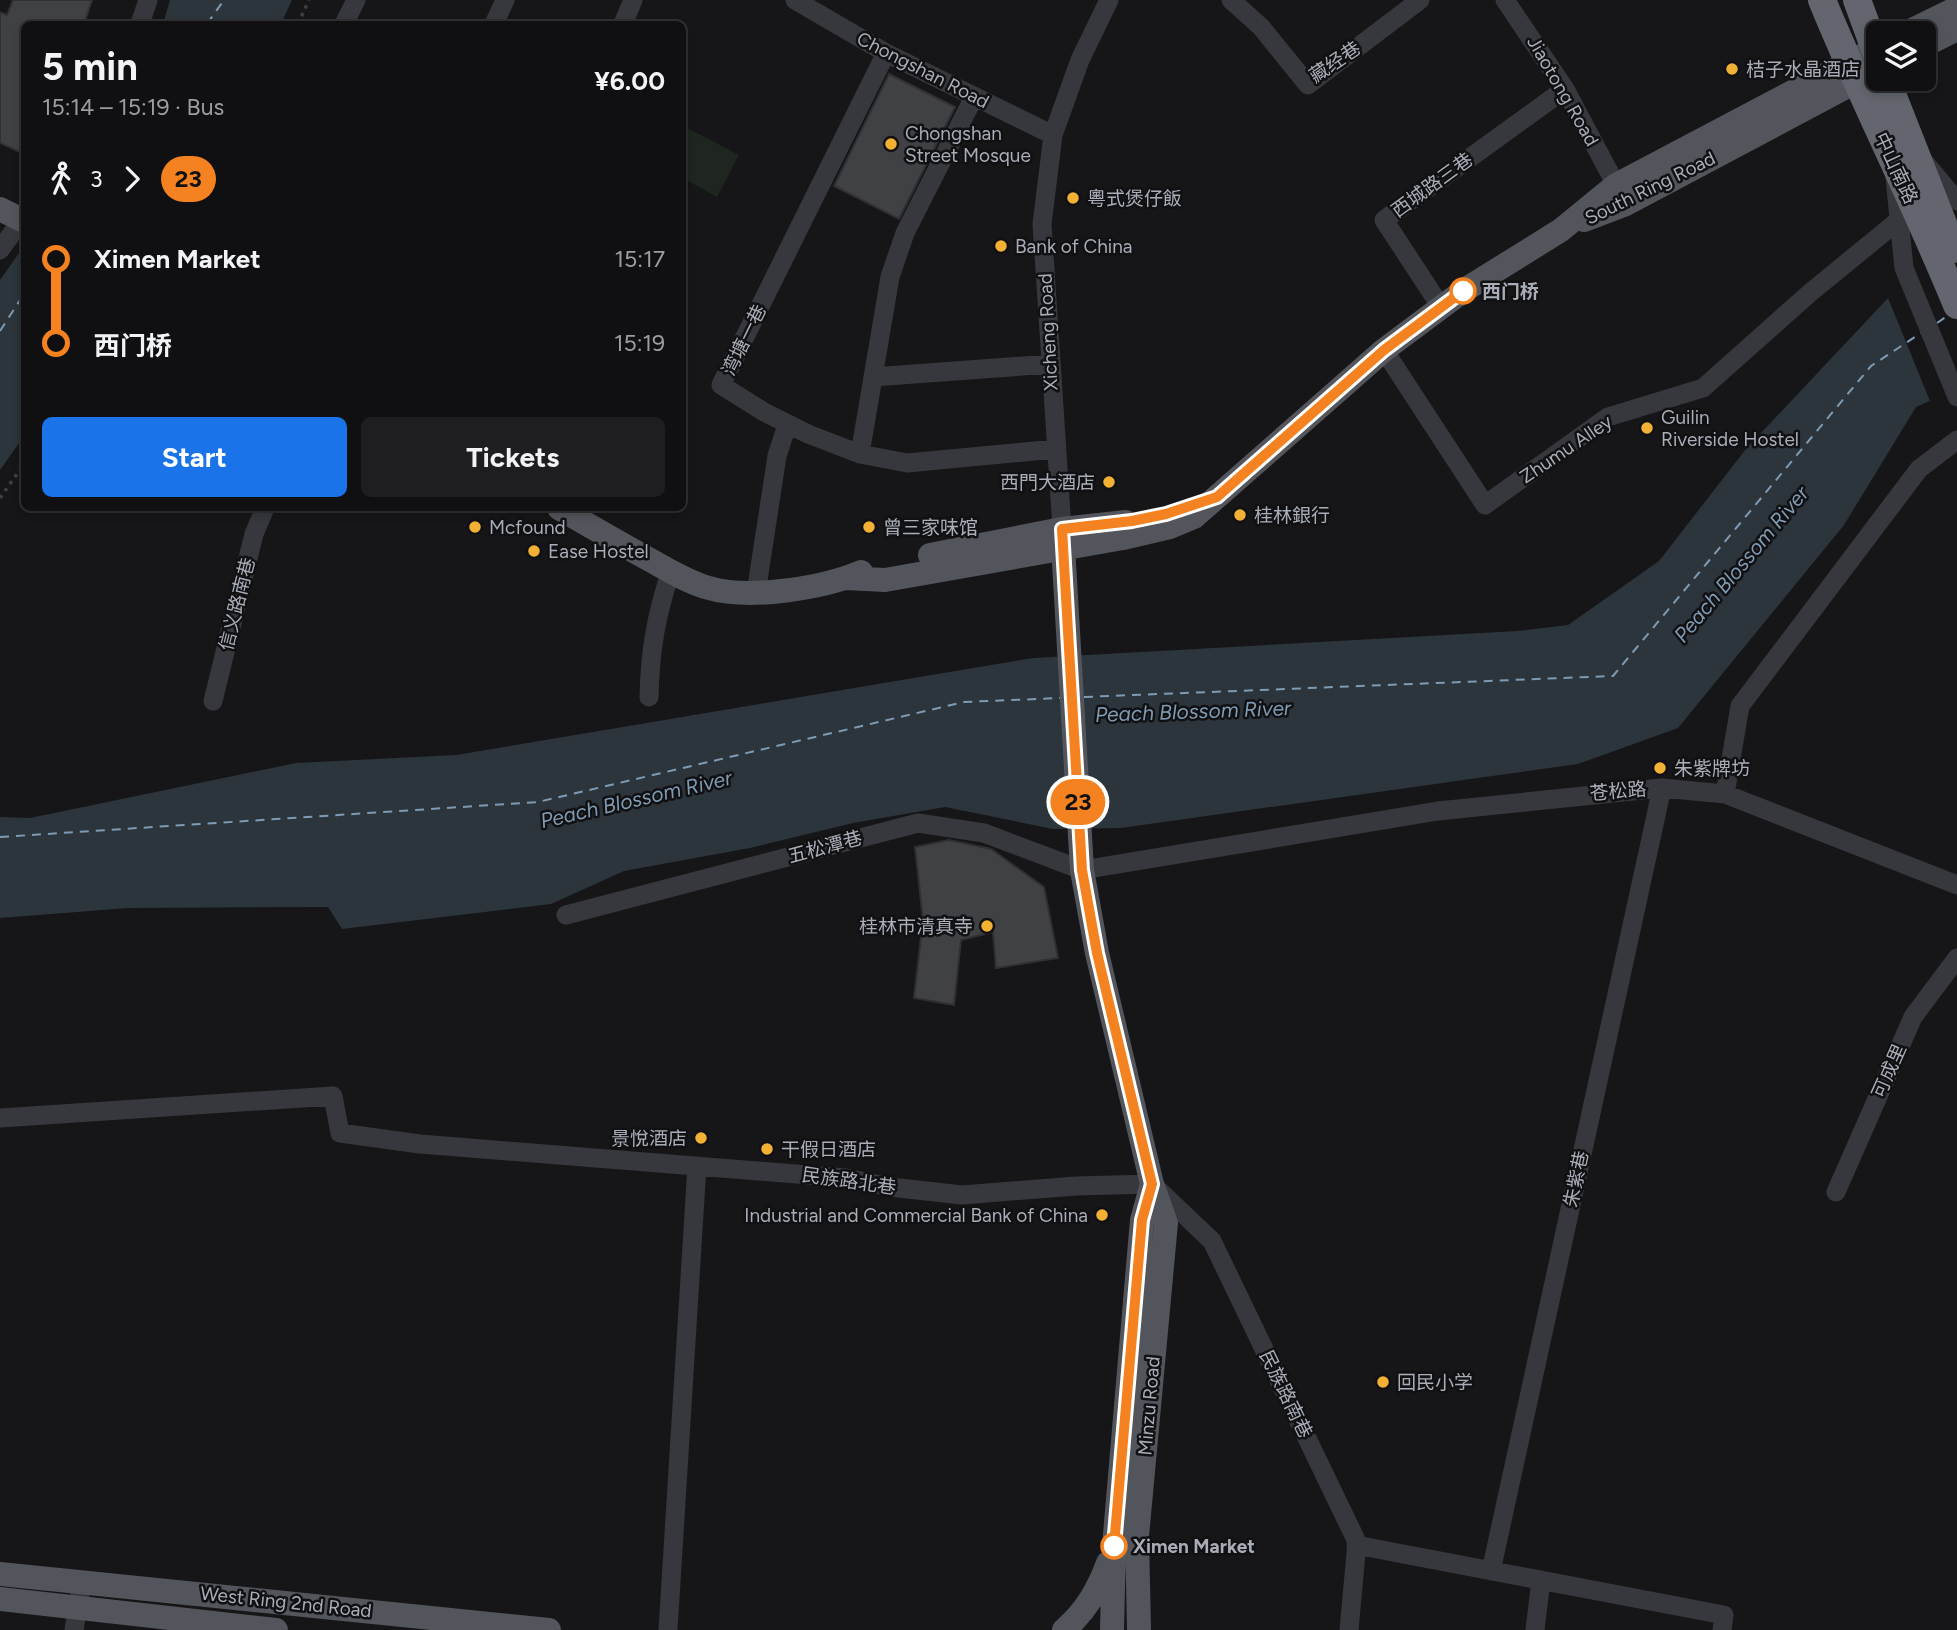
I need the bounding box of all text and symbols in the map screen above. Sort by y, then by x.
map controls [1866,21,1936,91]
button: layers [1866,21,1936,91]
street label: Chongshan Road [853,27,993,113]
street label: Jiaotong Road [1522,32,1604,150]
street label: 藏经巷 [1305,37,1365,87]
text: 5 min [42,44,138,90]
place label: 桔子水晶酒店 [1746,58,1860,81]
marker: 桔子水晶酒店 [1724,61,1740,77]
text: ¥6.00 [594,65,665,97]
text: 15:14 – 15:19 · Bus [42,93,224,121]
place label: Chongshan Street Mosque [905,122,1031,167]
street label: 中山南路 [1870,129,1922,207]
marker: Chongshan Street Mosque [883,136,899,152]
street label: South Ring Road [1581,146,1719,230]
street label: 西城路三巷 [1387,148,1477,222]
icon: walk [42,160,80,198]
icon: forward [113,160,151,198]
text: 23 [175,164,202,193]
text: 3 [90,165,103,193]
place label: 粵式煲仔飯 [1087,187,1182,210]
marker: 粵式煲仔飯 [1065,190,1081,206]
place label: Bank of China [1015,235,1133,258]
marker: Bank of China [993,238,1009,254]
text: Ximen Market [94,243,261,275]
text: 15:17 [615,245,665,273]
street label: Xicheng Road [1033,273,1063,391]
marker: 西门桥 [1450,278,1476,304]
place label: 西门桥 [1482,280,1539,303]
street label: 湾塘一巷 [717,301,771,379]
text: 15:19 [614,329,665,357]
text: 西门桥 [94,330,172,362]
place label: Guilin Riverside Hostel [1661,406,1799,451]
street label: Zhumu Alley [1516,410,1616,488]
button: Start [42,417,347,497]
button: Tickets [361,417,665,497]
marker: Guilin Riverside Hostel [1639,420,1655,436]
place label: 西門大酒店 [1000,471,1095,494]
marker: 西門大酒店 [1101,474,1117,490]
water label: Peach Blossom River [1668,480,1814,647]
place label: 桂林銀行 [1254,504,1330,527]
marker: 桂林銀行 [1232,507,1248,523]
place label: Mcfound [489,516,566,539]
place label: 曾三家味馆 [883,516,978,539]
marker: Mcfound [467,519,483,535]
marker: 曾三家味馆 [861,519,877,535]
place label: Ease Hostel [548,540,649,563]
marker: Ease Hostel [526,543,542,559]
street label: 信义路南巷 [214,555,260,653]
water label: Peach Blossom River [1095,695,1292,727]
place label: 朱紫牌坊 [1674,757,1750,780]
marker: 朱紫牌坊 [1652,760,1668,776]
water label: Peach Blossom River [538,765,735,833]
street label: 苍松路 [1589,777,1647,805]
line badge: 23 [1046,779,1110,825]
text: 23 [1064,787,1092,816]
street label: 五松潭巷 [785,826,865,868]
place label: 桂林市清真寺 [859,915,973,938]
marker: 桂林市清真寺 [979,918,995,934]
street label: 可成里 [1867,1040,1911,1102]
place label: 景悅酒店 [611,1127,687,1150]
marker: 景悅酒店 [693,1130,709,1146]
place label: 干假日酒店 [781,1138,876,1161]
marker: 干假日酒店 [759,1141,775,1157]
street label: 朱紫巷 [1559,1149,1593,1209]
street label: 民族路北巷 [800,1163,898,1199]
place label: Industrial and Commercial Bank of China [744,1204,1088,1227]
marker: Industrial and Commercial Bank of China [1094,1207,1110,1223]
street label: 民族路南巷 [1255,1346,1317,1442]
street label: Minzu Road [1133,1355,1165,1457]
place label: 回民小学 [1397,1371,1473,1394]
marker: 回民小学 [1375,1374,1391,1390]
marker: Ximen Market [1101,1533,1127,1559]
place label: Ximen Market [1133,1535,1255,1558]
street label: West Ring 2nd Road [199,1582,373,1622]

